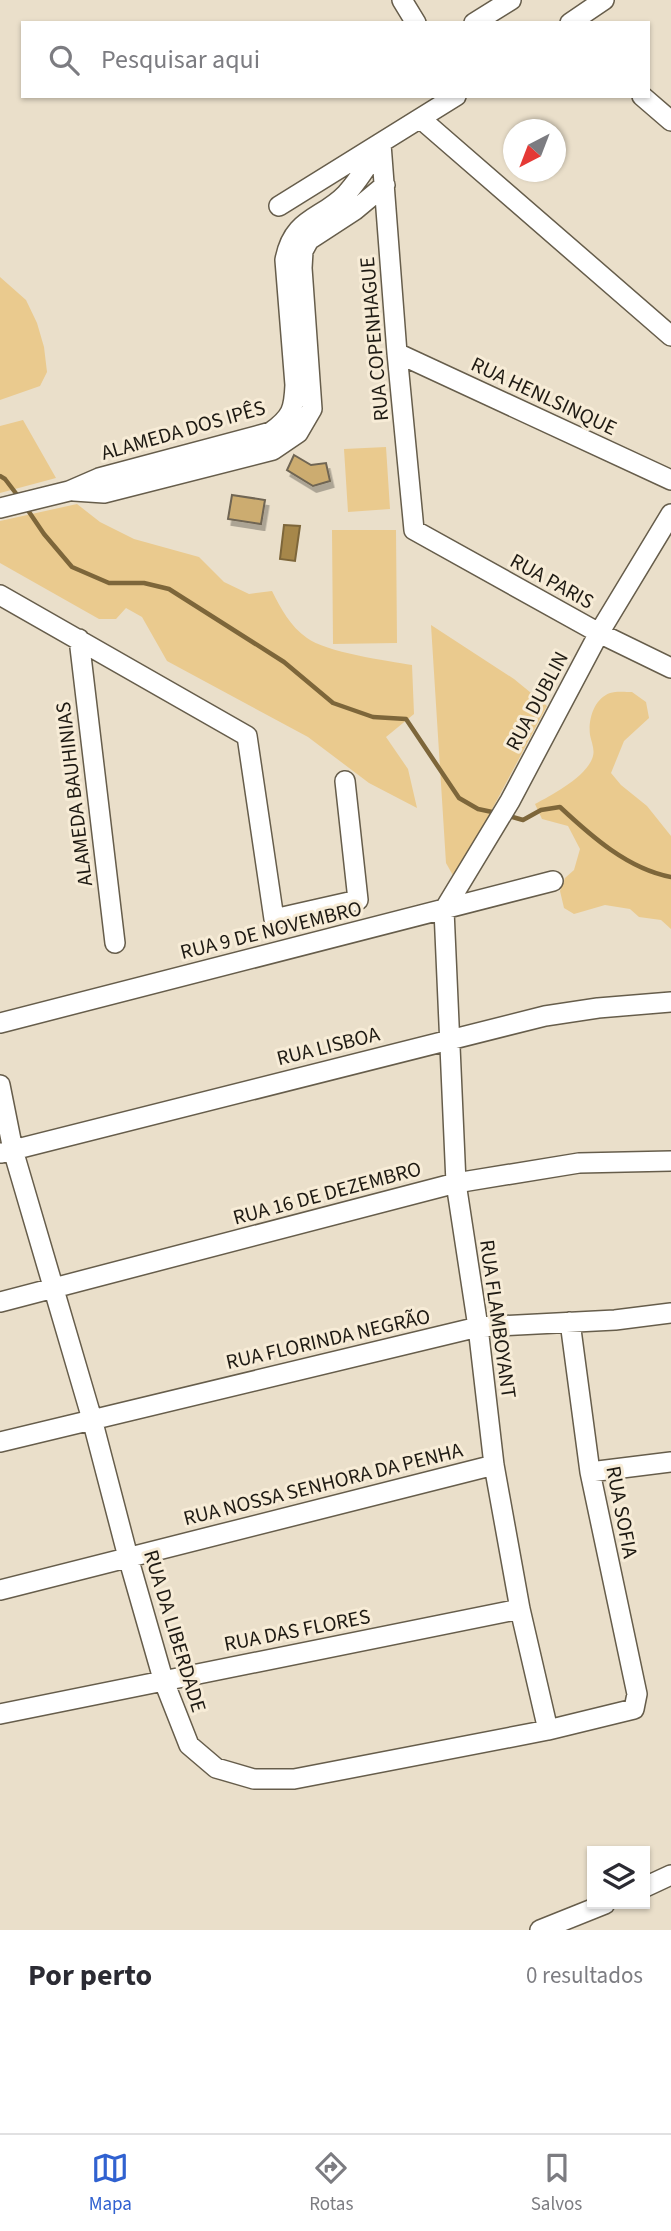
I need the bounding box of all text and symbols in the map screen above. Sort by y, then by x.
search box [21,21,650,98]
icon: search [45,41,83,79]
text: Pesquisar aqui [101,41,260,78]
north arrow [503,119,566,182]
street label: RUA COPENHAGUE [352,255,396,423]
street label: RUA HENLSINQUE [466,349,622,443]
street label: ALAMEDA DOS IPÊS [97,392,269,468]
street label: RUA PARIS [505,546,599,616]
street label: RUA DUBLIN [498,646,576,756]
street label: ALAMEDA BAUHINIAS [48,700,100,888]
street label: RUA 9 DE NOVEMBRO [177,893,365,967]
street label: RUA LISBOA [273,1019,383,1073]
street label: RUA 16 DE DEZEMBRO [229,1153,425,1233]
street label: RUA FLAMBOYANT [472,1238,524,1400]
street label: RUA FLORINDA NEGRÃO [223,1301,433,1377]
street label: RUA NOSSA SENHORA DA PENHA [180,1435,466,1533]
street label: RUA SOFIA [598,1463,646,1561]
street label: RUA DA LIBERDADE [136,1546,214,1716]
street label: RUA DAS FLORES [221,1601,373,1659]
map controls [587,1846,650,1909]
button: layers [587,1846,650,1909]
text: Por perto [28,1954,152,1997]
text: 0 resultados [526,1959,643,1992]
tab: Mapa [89,2149,132,2218]
tab: Rotas [309,2149,353,2218]
tab: Salvos [531,2149,582,2218]

